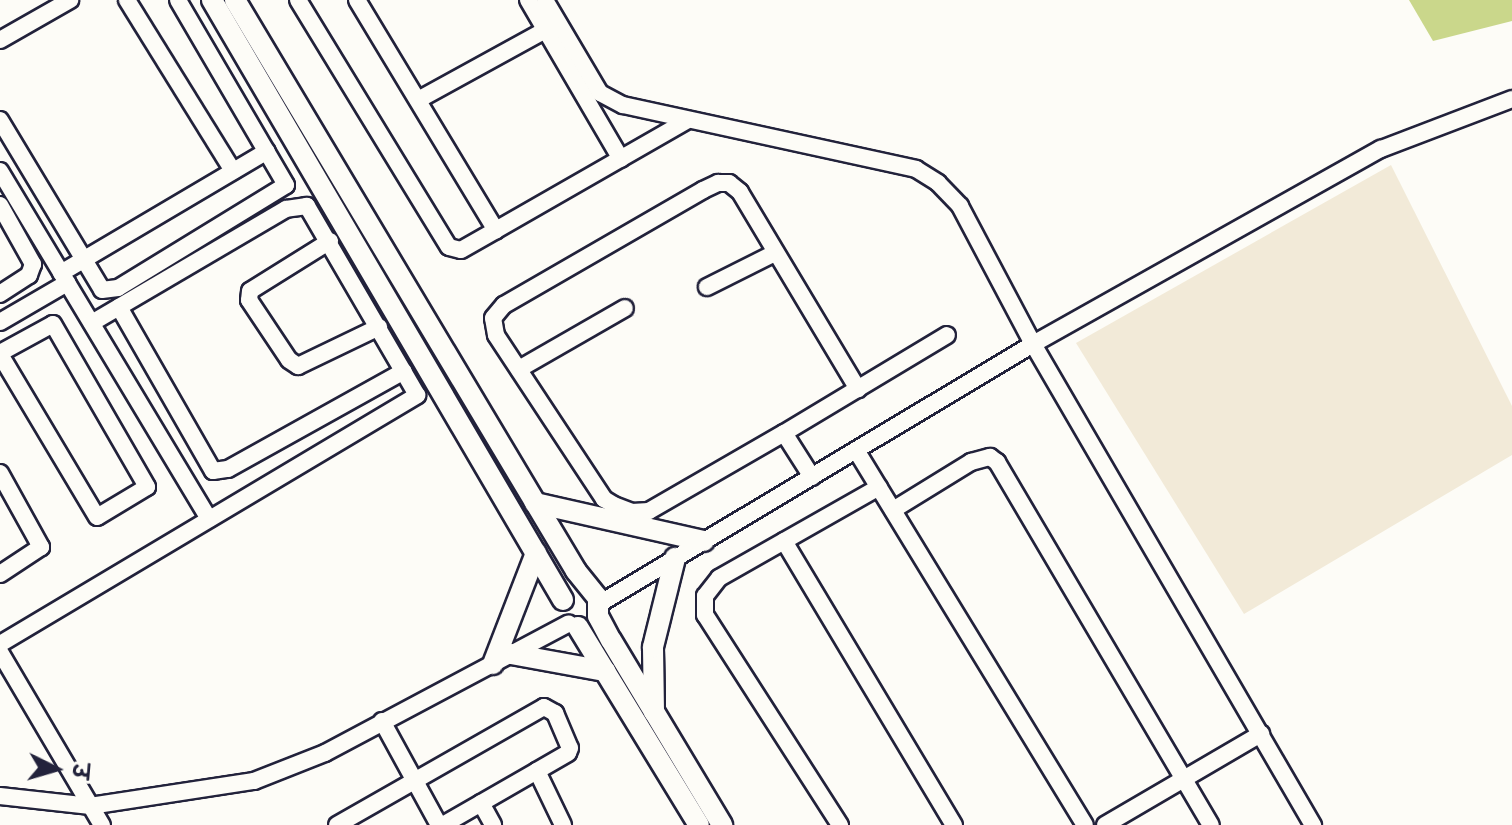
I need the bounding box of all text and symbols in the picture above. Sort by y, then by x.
north arrow [16,729,96,809]
text: उ [65,763,94,780]

